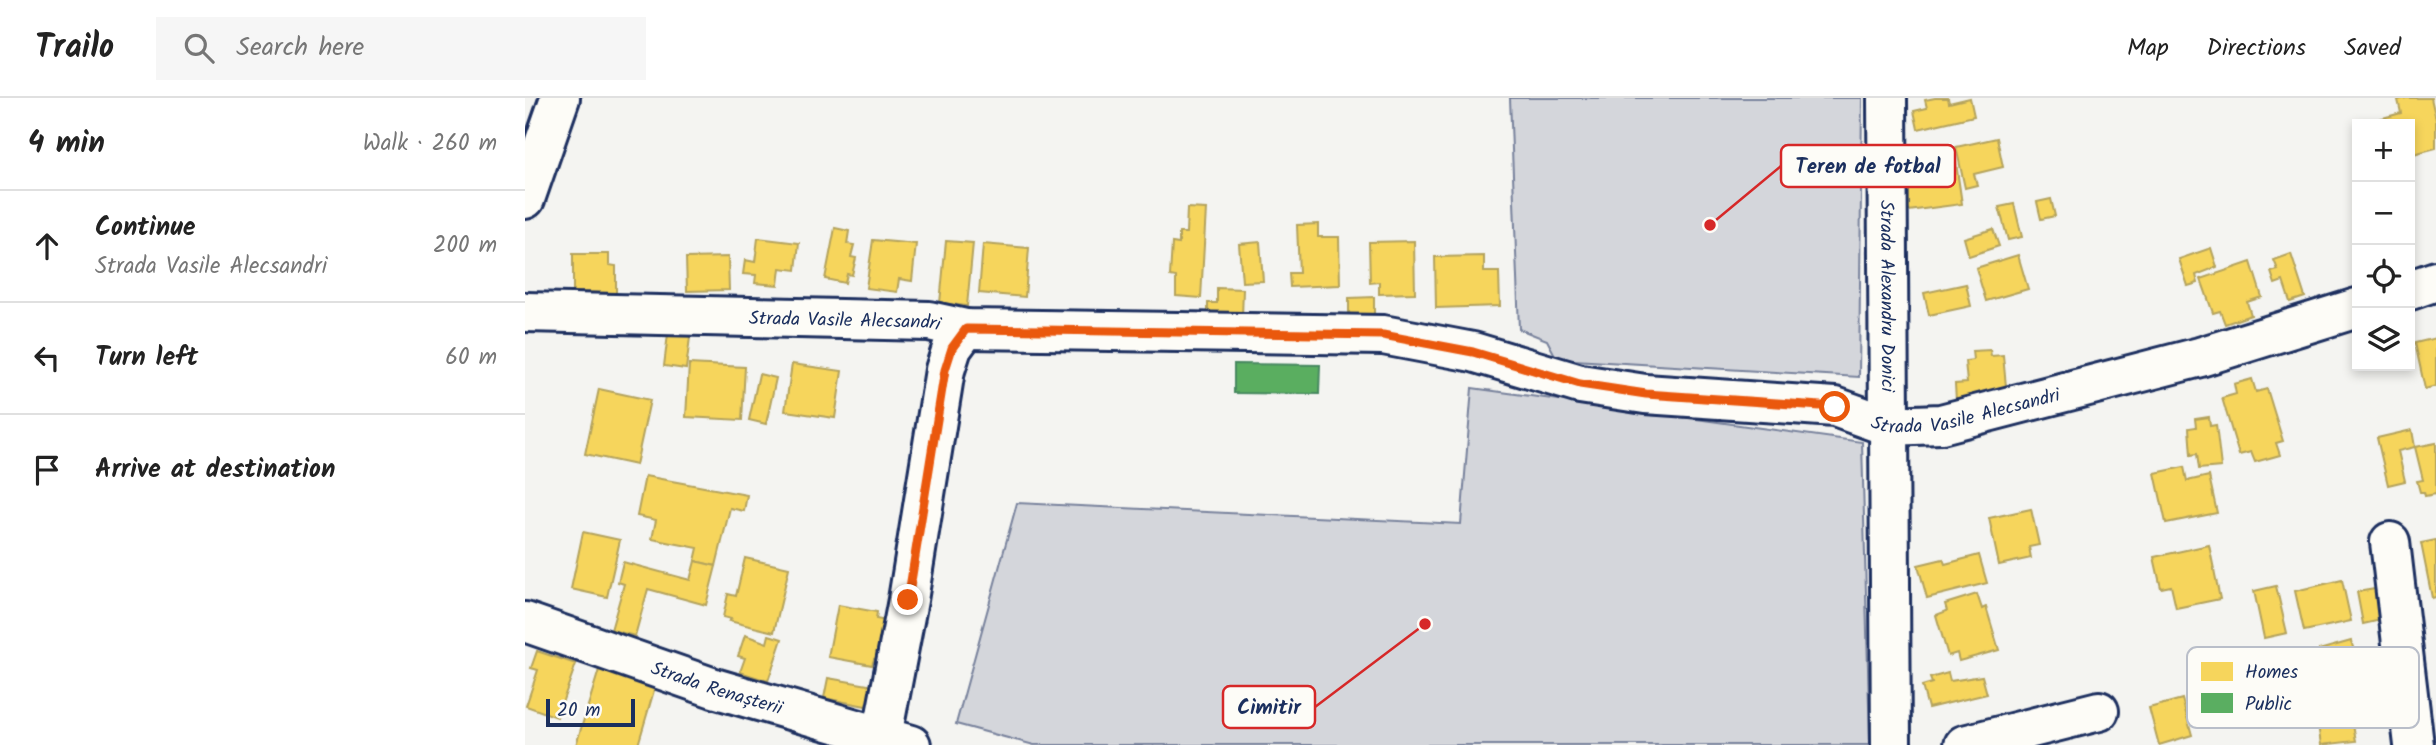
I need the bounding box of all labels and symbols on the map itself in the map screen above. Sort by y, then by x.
callout: Teren de fotbal [1781,145,1955,187]
text: Teren de fotbal [1795,151,1941,184]
street label: Strada Alexandru Donici [1871,200,1902,393]
street label: Strada Vasile Alecsandri [749,304,945,340]
street label: Strada Vasile Alecsandri [1866,380,2065,443]
route start [1819,391,1850,422]
route end [892,584,923,615]
legend [2187,647,2419,728]
street label: Strada Renașterii [646,654,787,725]
text: Homes [2245,658,2298,688]
callout: Cimitir [1223,686,1315,728]
text: Public [2245,690,2292,720]
text: Cimitir [1237,692,1302,725]
scale bar [546,696,635,728]

